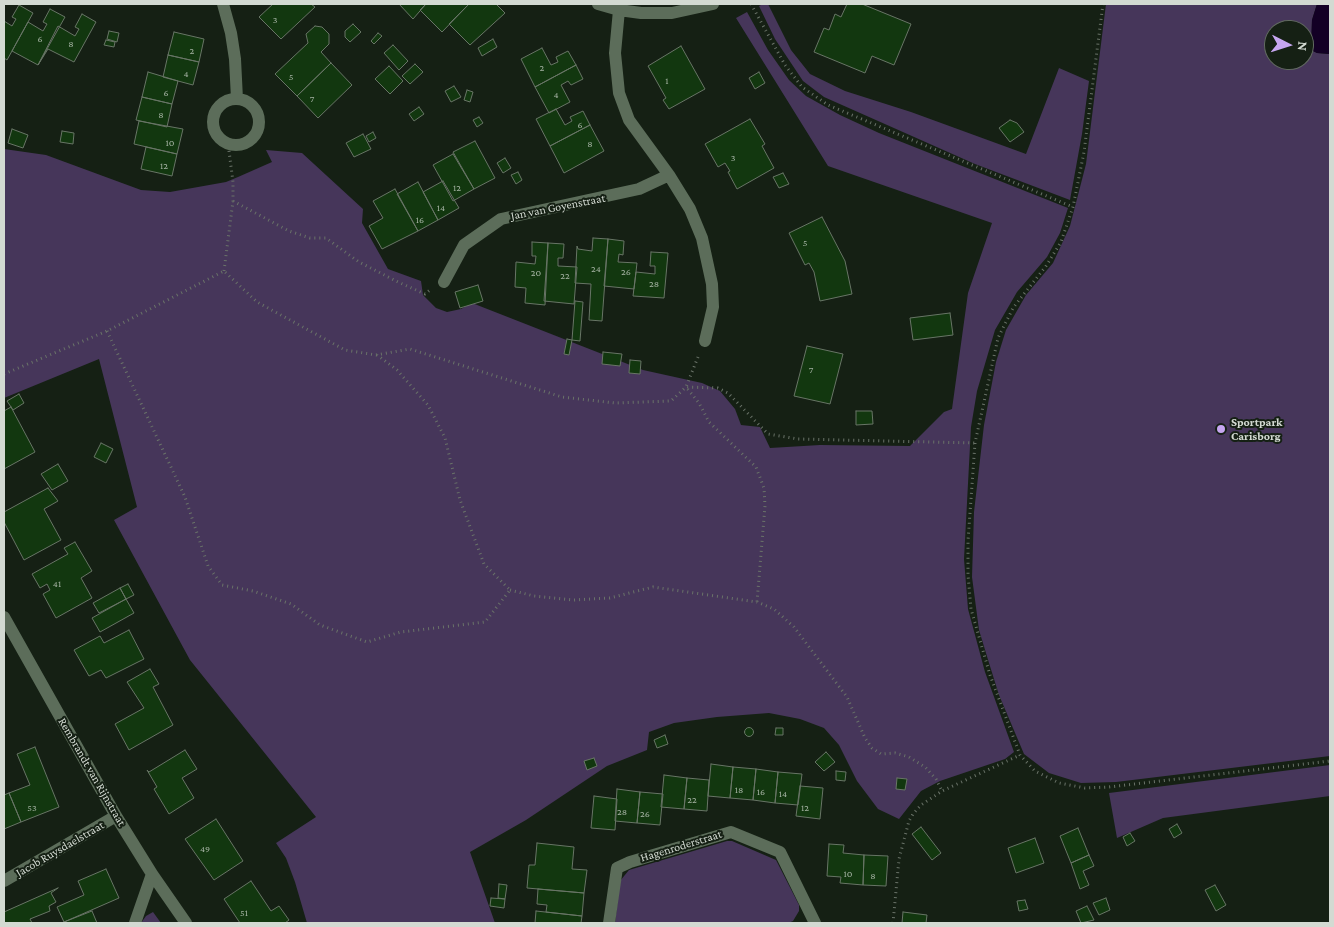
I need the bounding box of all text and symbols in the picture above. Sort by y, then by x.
house number: 3 [273,14,277,26]
north arrow [1264,20,1314,70]
house number: 6 [37,33,43,45]
house number: 8 [68,38,74,50]
text: N [1295,41,1311,52]
house number: 2 [190,45,194,57]
house number: 2 [540,62,544,74]
house number: 4 [183,68,189,80]
house number: 5 [289,71,293,83]
house number: 1 [665,75,669,87]
house number: 6 [163,87,169,99]
house number: 4 [553,89,559,101]
house number: 7 [310,93,314,105]
house number: 8 [158,109,164,121]
house number: 6 [577,119,583,131]
house number: 10 [166,137,174,149]
house number: 8 [587,138,593,150]
house number: 3 [731,152,735,164]
house number: 12 [160,160,168,172]
house number: 12 [453,182,461,194]
street label: Jan van Goyenstraat [510,191,606,223]
house number: 14 [437,202,445,214]
house number: 16 [416,214,424,226]
house number: 5 [803,237,807,249]
house number: 24 [591,263,601,275]
house number: 26 [621,266,631,278]
house number: 20 [531,267,541,279]
house number: 22 [560,270,570,282]
house number: 28 [649,278,659,290]
house number: 7 [809,364,813,376]
place label: Sportpark Carisborg [1231,415,1283,443]
marker: Sportpark Carisborg [1215,423,1227,435]
house number: 41 [53,578,61,590]
street label: Rembrandt van Rijnstraat [55,715,129,829]
house number: 18 [735,784,743,796]
house number: 16 [757,786,765,798]
house number: 14 [779,788,787,800]
house number: 22 [687,794,697,806]
house number: 53 [27,802,37,814]
house number: 12 [801,802,809,814]
house number: 28 [617,806,627,818]
house number: 26 [640,808,650,820]
street label: Jacob Ruysdaelstraat [13,818,107,880]
street label: Hagenroderstraat [639,827,723,865]
house number: 49 [200,843,210,855]
house number: 10 [844,868,852,880]
house number: 8 [870,870,876,882]
house number: 51 [240,907,248,919]

